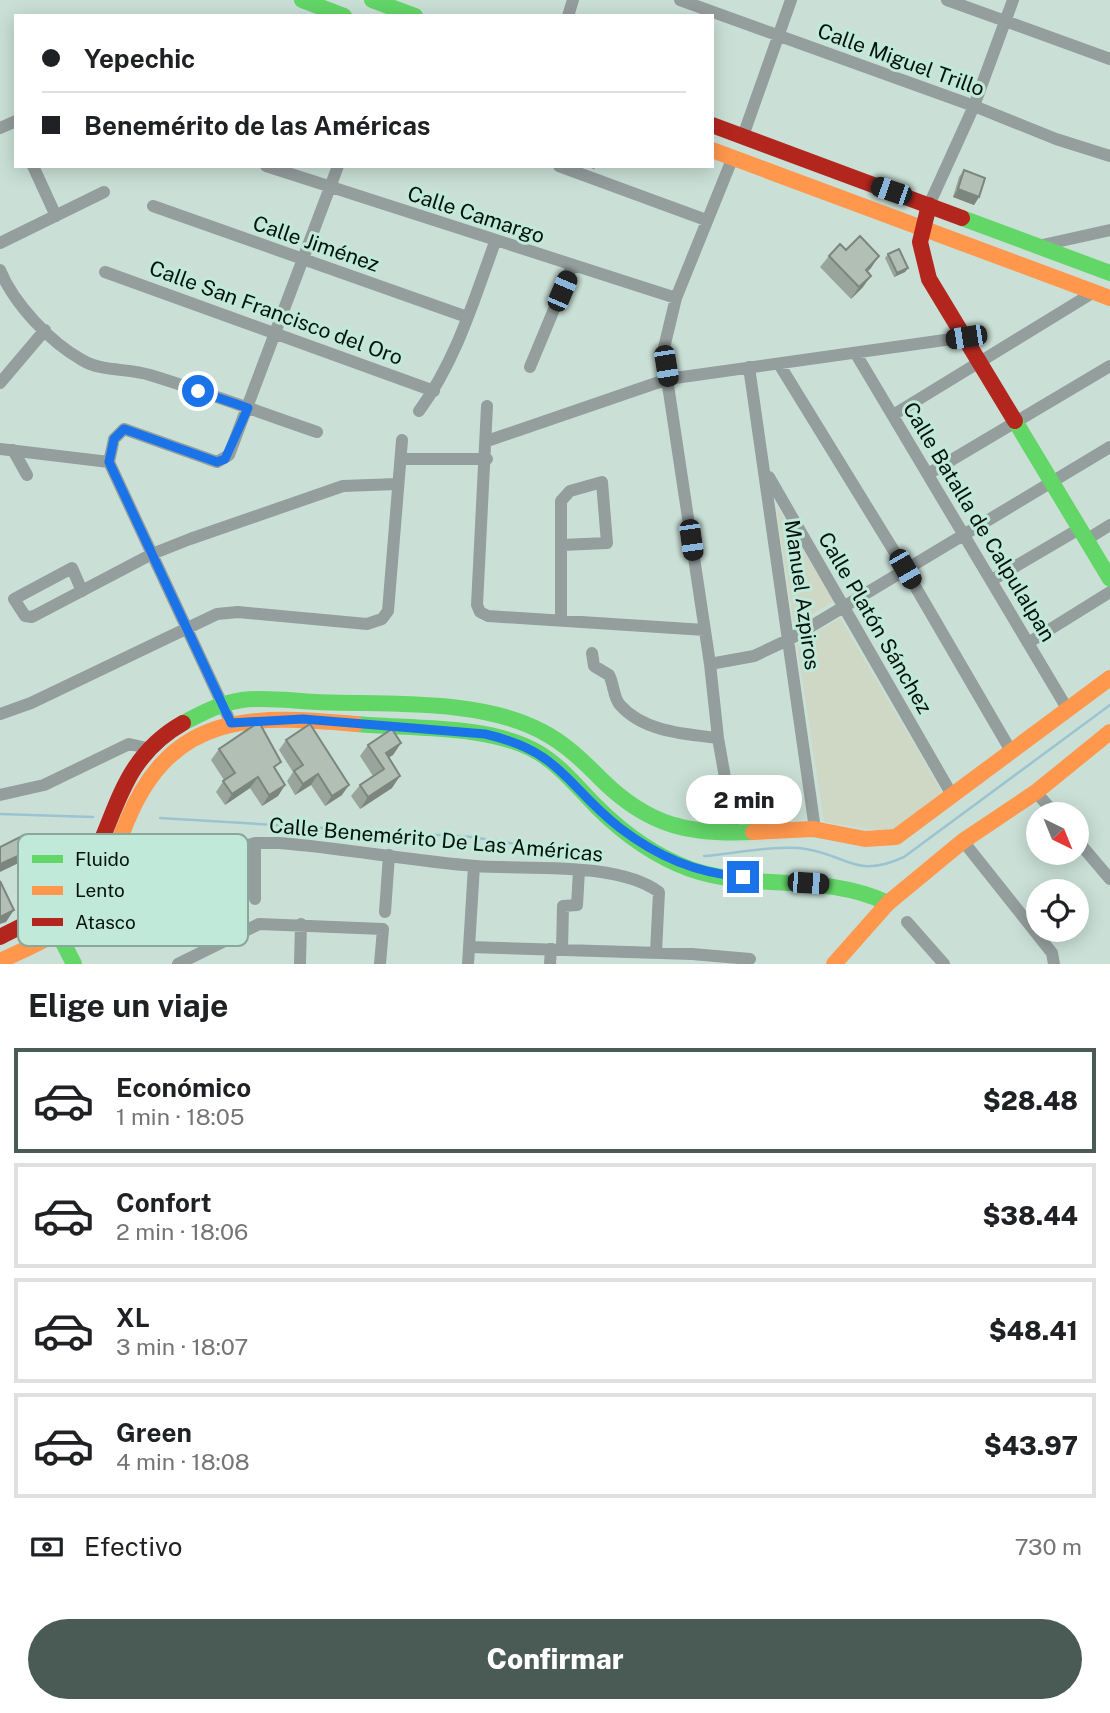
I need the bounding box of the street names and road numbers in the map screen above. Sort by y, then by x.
street label: Calle Miguel Trillo [814,18,988,101]
street label: Calle Camargo [404,181,548,248]
street label: Calle Jiménez [250,210,383,277]
street label: Calle San Francisco del Oro [146,255,406,370]
street label: Calle Batalla de Calpulalpan [898,397,1061,646]
street label: Manuel Azpiros [780,518,825,672]
street label: Calle Platón Sánchez [813,528,938,718]
street label: Calle Benemérito De Las Américas [268,812,604,867]

